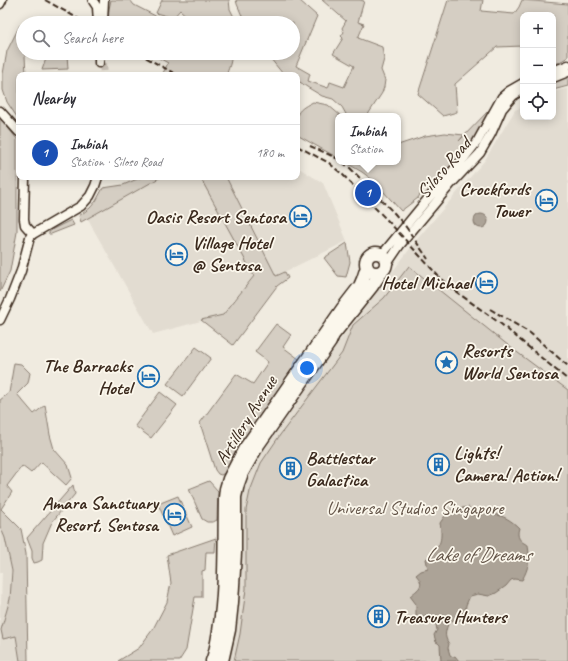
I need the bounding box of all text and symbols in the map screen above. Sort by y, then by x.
map controls [520,12,556,120]
button: + [520,12,556,48]
search box [16,16,300,60]
icon: search [30,27,52,49]
text: Search here [62,29,123,48]
button: − [520,48,556,84]
button: locate [520,84,556,120]
text: Nearby [32,88,75,109]
popup [335,113,401,165]
text: Imbiah [349,122,387,141]
street label: Siloso Road [411,131,478,204]
text: Imbiah [70,135,107,154]
text: Station [349,141,383,157]
text: 1 [42,145,48,161]
text: 180 m [256,145,284,161]
text: Station · Siloso Road [70,154,162,170]
place label: Crockfords Tower [460,177,532,223]
pin: 1 [355,178,381,208]
hotel icon: Crockfords Tower [533,187,559,213]
hotel icon: Oasis Resort Sentosa [288,204,314,230]
place label: Oasis Resort Sentosa [146,205,288,229]
place label: Village Hotel @ Sentosa [192,231,275,277]
hotel icon: Village Hotel @ Sentosa [163,241,189,267]
hotel icon: Hotel Michael [474,270,500,296]
place label: Hotel Michael [382,271,476,295]
place label: Resorts World Sentosa [462,339,559,385]
place icon: Resorts World Sentosa [433,349,459,375]
place label: The Barracks Hotel [43,354,136,400]
your location [297,358,317,378]
hotel icon: The Barracks Hotel [135,364,161,390]
street label: Artillery Avenue [209,370,284,469]
place label: Lights! Camera! Action! [454,441,562,487]
place label: Battlestar Galactica [306,446,377,492]
building icon: Lights! Camera! Action! [425,451,451,477]
building icon: Battlestar Galactica [278,456,304,482]
place label: Amara Sanctuary Resort, Sentosa [42,491,161,537]
park label: Universal Studios Singapore [327,496,505,520]
hotel icon: Amara Sanctuary Resort, Sentosa [161,501,187,527]
water label: Lake of Dreams [426,542,534,567]
building icon: Treasure Hunters [365,604,391,630]
place label: Treasure Hunters [394,605,509,629]

